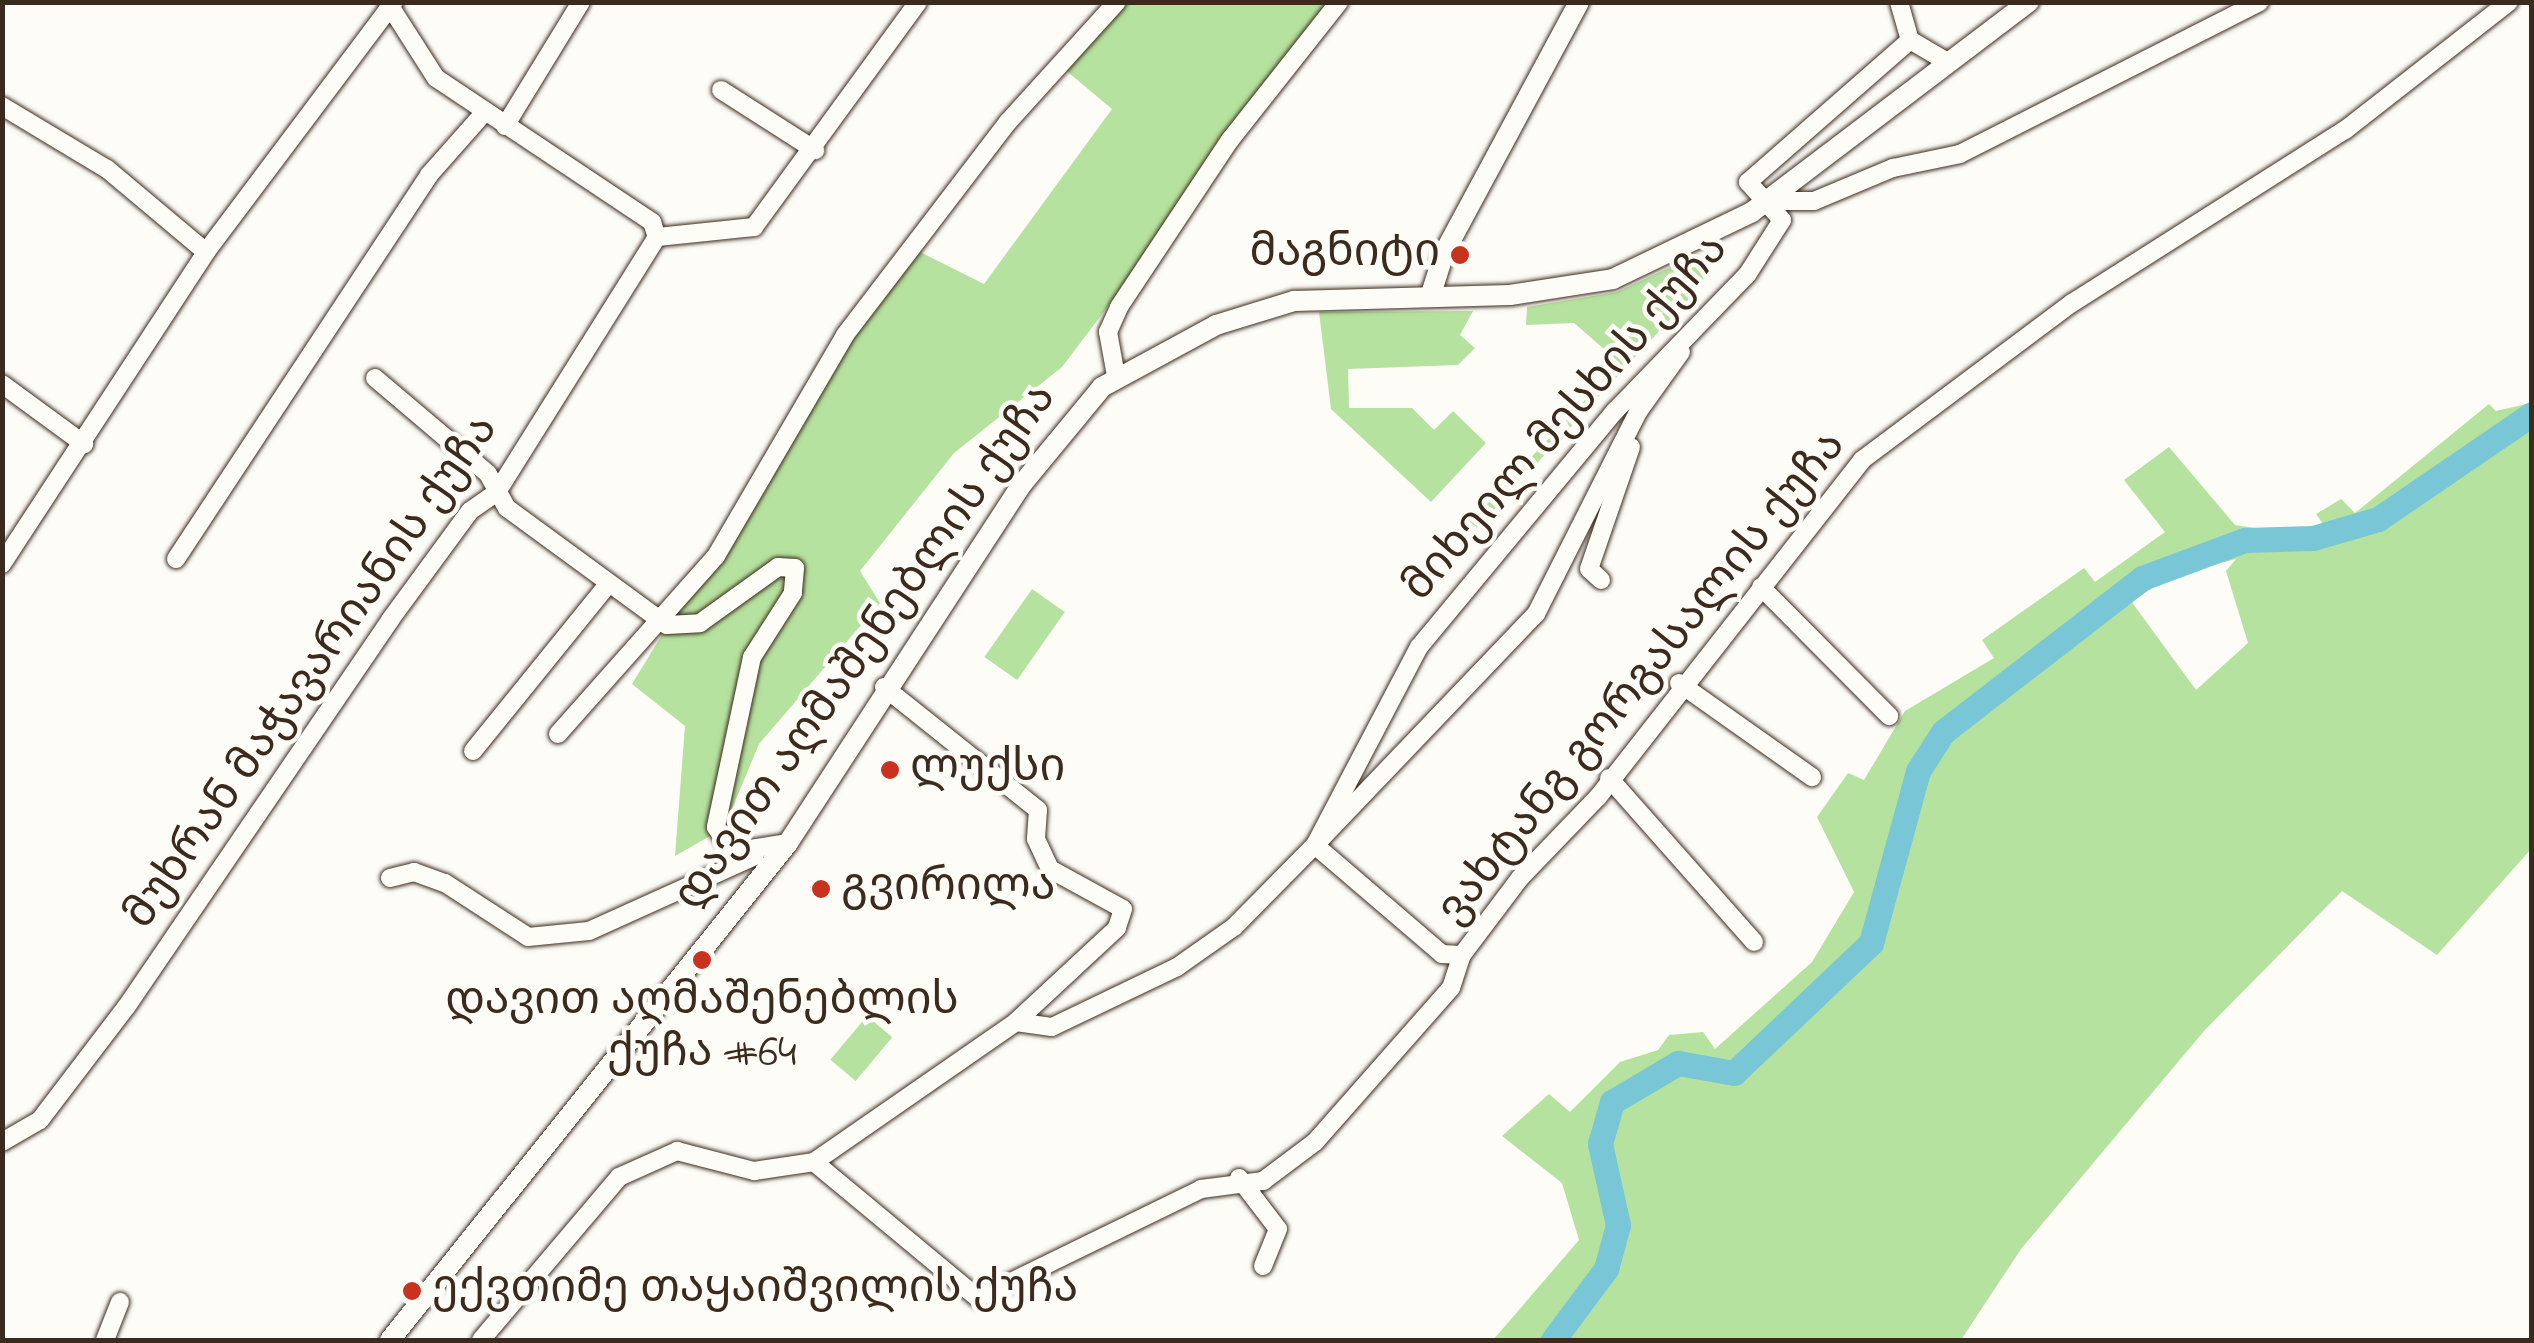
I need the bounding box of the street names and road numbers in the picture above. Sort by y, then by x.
street label: მიხეილ მესხის ქუჩა [1393,224,1741,614]
street label: დავით აღმაშენებლის ქუჩა [664,374,1070,922]
street label: მუხრან მაჭავარიანის ქუჩა [115,406,511,940]
street label: ვახტანგ გორგასალის ქუჩა [1427,421,1859,937]

